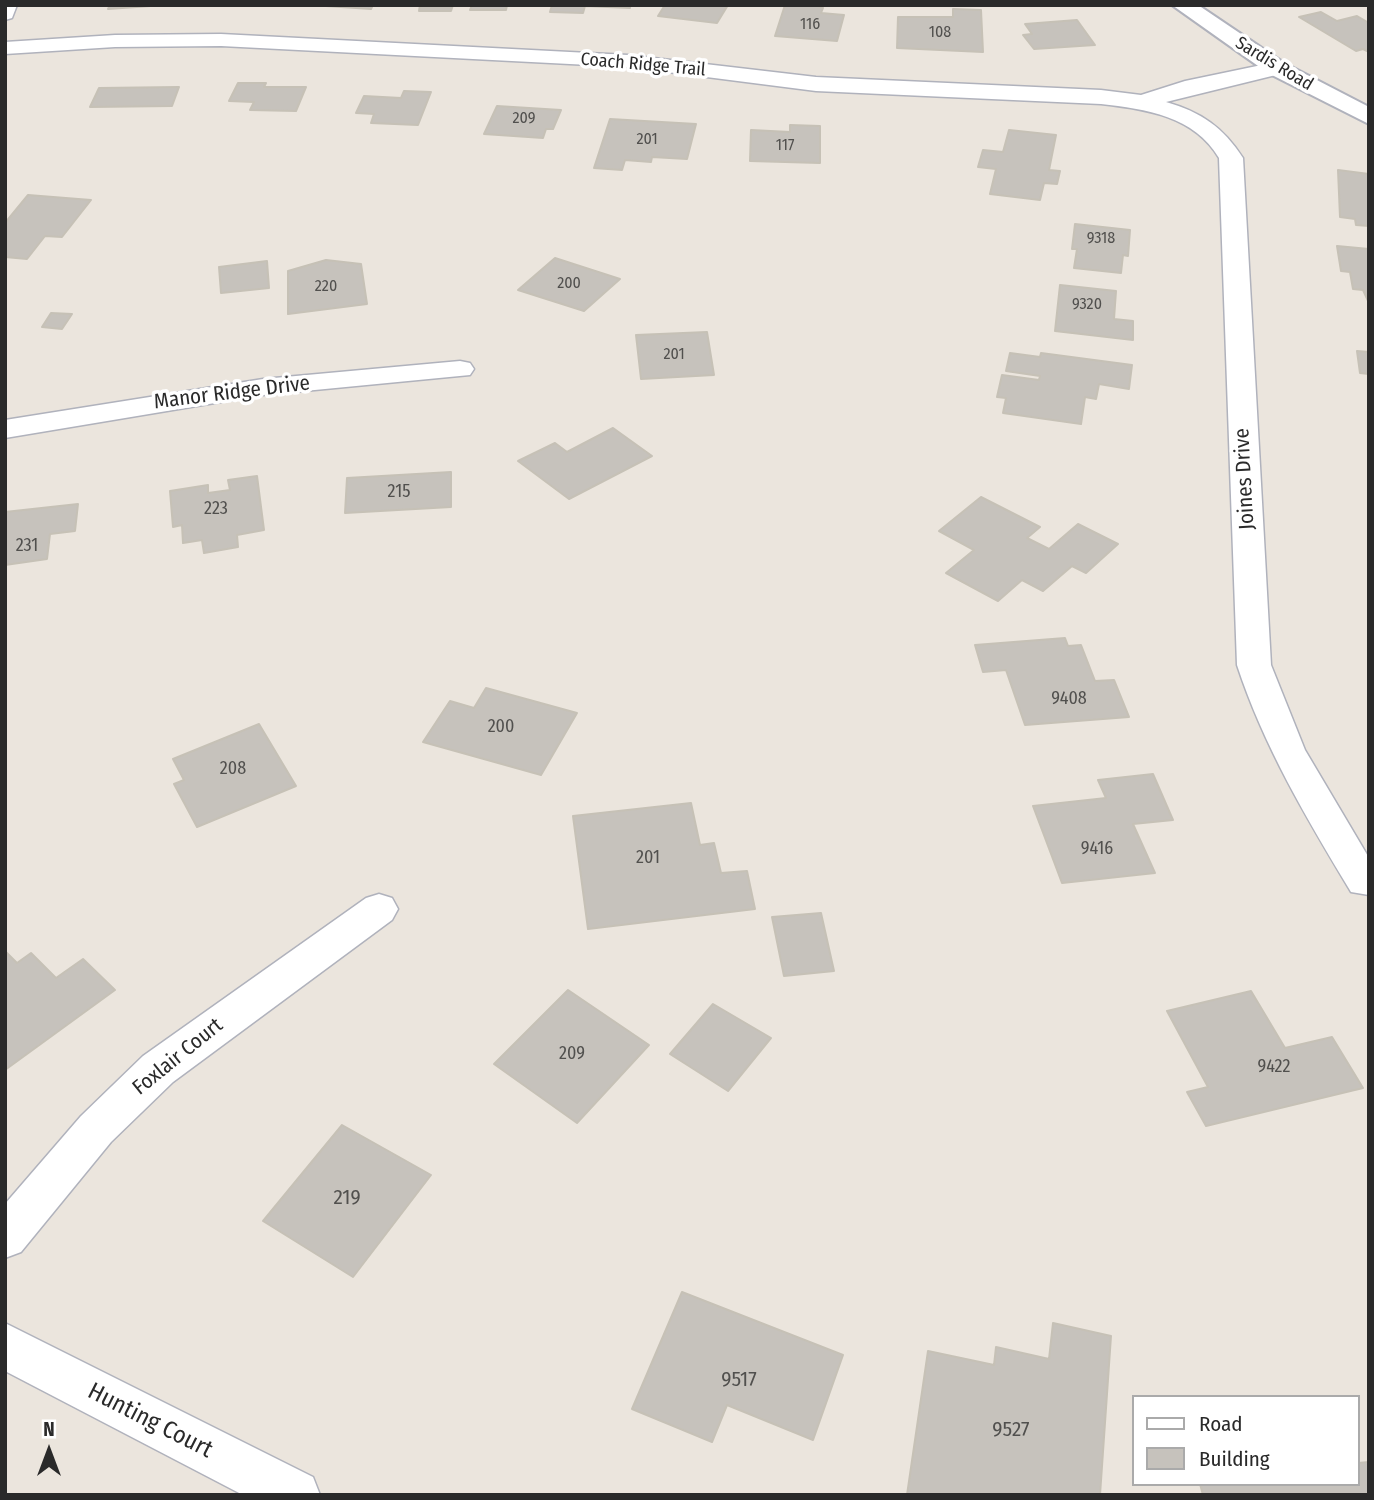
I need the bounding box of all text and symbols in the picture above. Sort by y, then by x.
house number: 116 [800,15,820,35]
house number: 108 [929,23,951,43]
street label: Sardis Road [1231,32,1317,96]
street label: Coach Ridge Trail [580,49,706,81]
house number: 209 [512,109,536,129]
house number: 201 [636,130,658,150]
house number: 117 [776,136,794,156]
house number: 9318 [1087,229,1115,249]
house number: 200 [557,274,581,294]
house number: 220 [315,277,337,297]
house number: 9320 [1072,295,1102,315]
house number: 201 [663,345,685,365]
street label: Manor Ridge Drive [153,371,311,415]
street label: Joines Drive [1230,427,1260,531]
house number: 215 [388,481,410,503]
house number: 223 [204,498,228,520]
house number: 231 [16,535,38,557]
house number: 9408 [1051,688,1087,710]
house number: 200 [488,716,514,738]
house number: 208 [220,758,246,780]
house number: 9416 [1081,838,1113,860]
house number: 201 [636,847,660,869]
street label: Foxlair Court [128,1013,228,1101]
house number: 209 [559,1043,585,1065]
house number: 9422 [1258,1056,1290,1078]
house number: 219 [333,1185,361,1211]
house number: 9517 [721,1367,757,1393]
street label: Hunting Court [83,1377,217,1465]
legend [1132,1395,1360,1486]
text: Road [1199,1411,1243,1437]
north arrow [14,1416,84,1486]
house number: 9527 [992,1417,1030,1443]
text: N [43,1418,55,1441]
text: Building [1199,1446,1270,1472]

